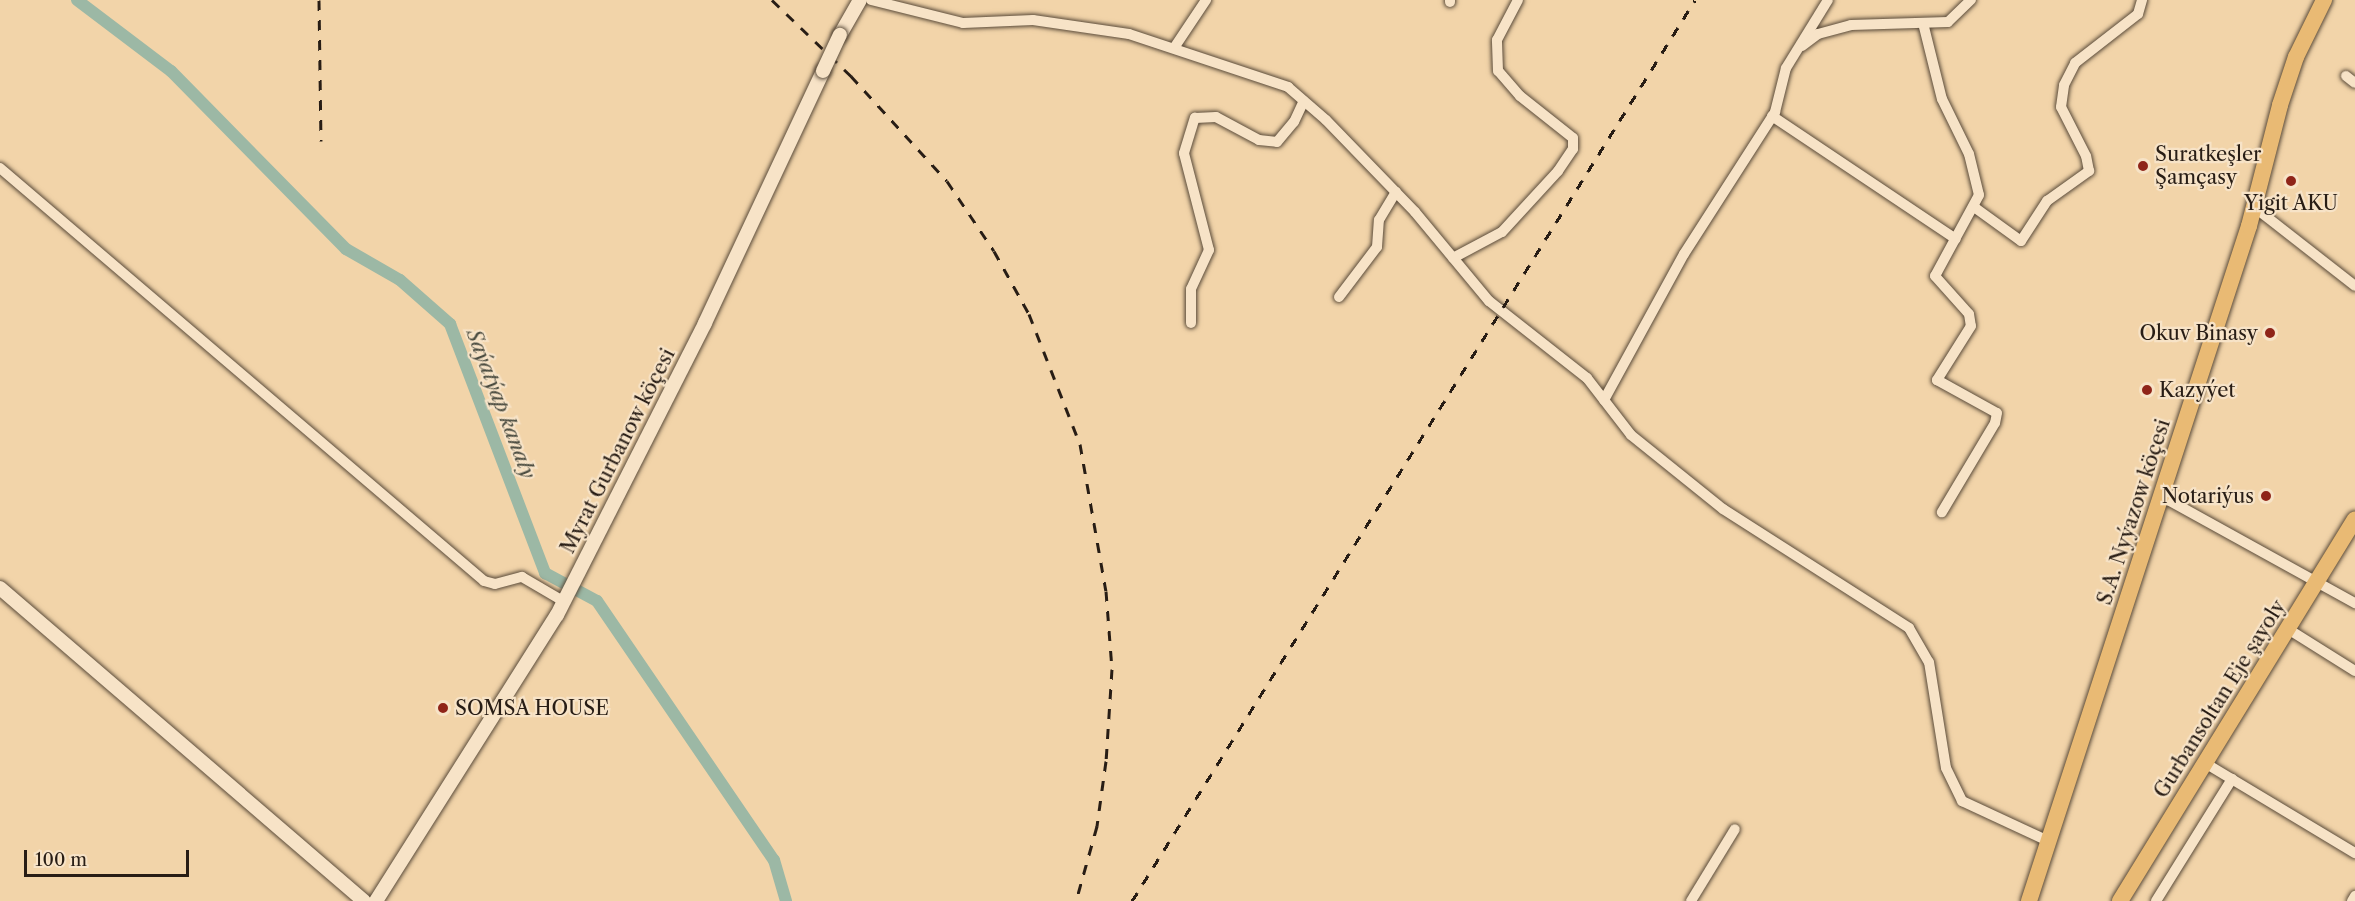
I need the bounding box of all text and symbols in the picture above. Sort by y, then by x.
place label: Suratkeşler Şamçasy [2155,142,2261,189]
marker: Suratkeşler Şamçasy [2136,159,2150,173]
marker: Yigit AKU [2284,174,2298,188]
place label: Yigit AKU [2244,191,2338,215]
place label: Okuv Binasy [2139,321,2258,345]
water label: Saýatýap kanaly [461,326,541,482]
marker: Okuv Binasy [2263,326,2277,340]
street label: Myrat Gurbanow köçesi [556,344,680,558]
place label: Kazyýet [2159,378,2235,402]
marker: Kazyýet [2140,383,2154,397]
street label: S.A. Nyýazow köçesi [2093,416,2175,608]
place label: Notariýus [2162,484,2254,508]
marker: Notariýus [2259,489,2273,503]
street label: Gurbansoltan Eje şayoly [2149,596,2291,802]
place label: SOMSA HOUSE [455,696,610,720]
marker: SOMSA HOUSE [436,701,450,715]
scale bar [27,838,192,876]
text: 100 m [35,849,87,871]

